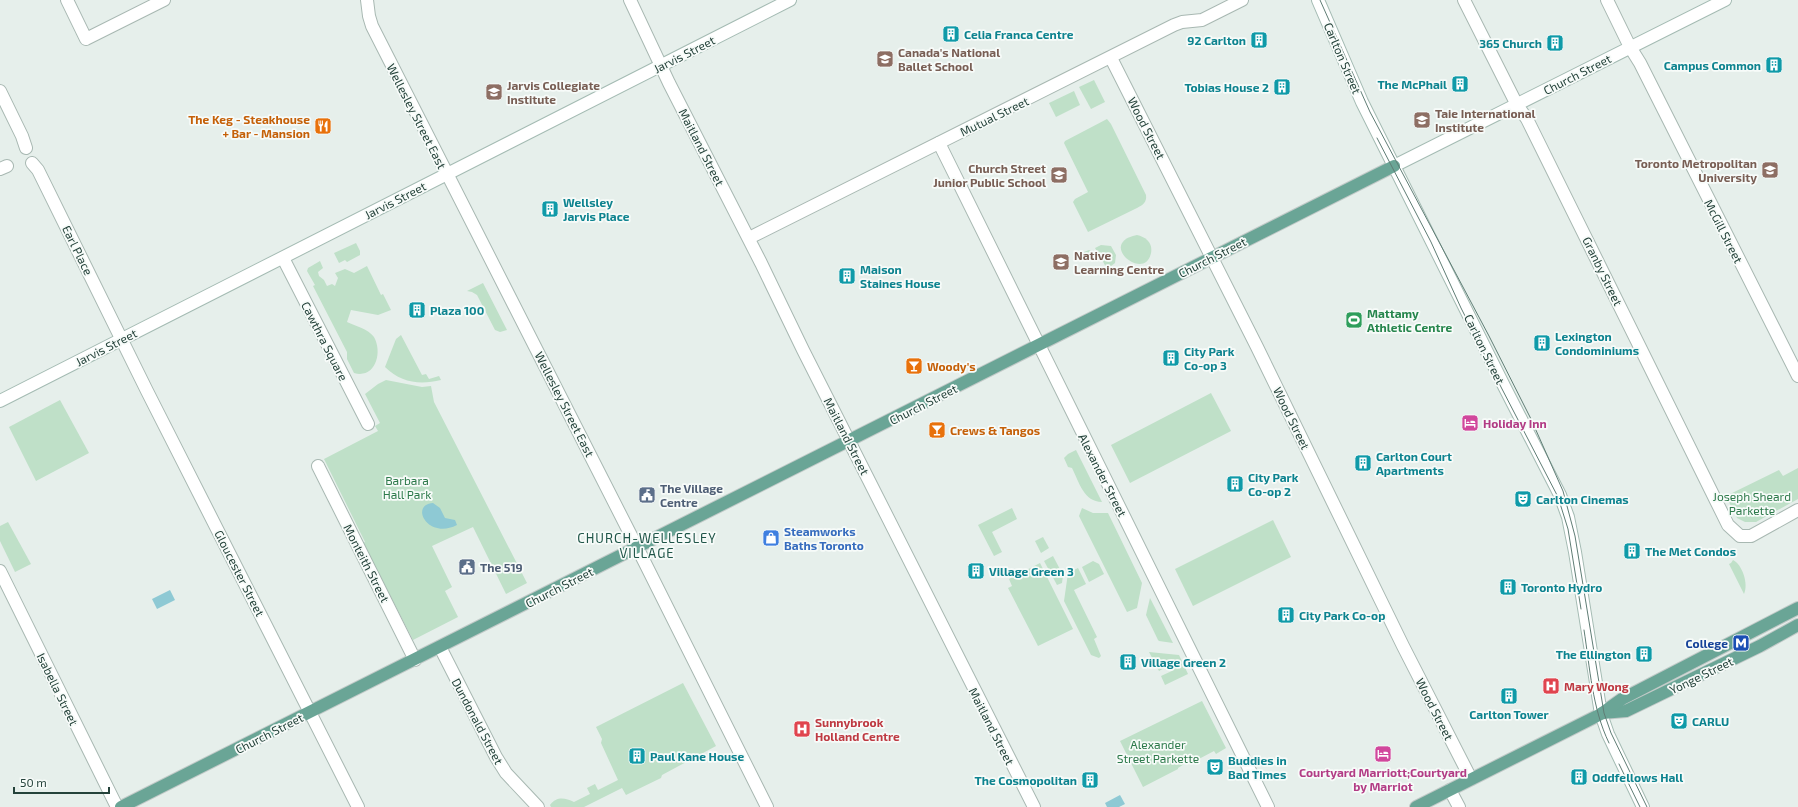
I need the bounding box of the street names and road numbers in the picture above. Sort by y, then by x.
street label: Carlton Street [1322,20,1364,96]
street label: Jarvis Street [651,32,717,75]
street label: Church Street [1541,51,1614,97]
street label: Wellesley Street East [384,61,450,171]
street label: Mutual Street [957,93,1031,139]
street label: Wood Street [1125,95,1169,162]
street label: Maitland Street [677,106,728,188]
street label: Jarvis Street [362,178,428,221]
street label: McGill Street [1702,197,1746,266]
street label: Earl Place [60,223,96,277]
street label: Church Street [1176,234,1249,280]
street label: Granby Street [1580,234,1626,308]
street label: Cawthra Square [299,299,351,383]
street label: Carlton Street [1462,312,1508,387]
street label: Jarvis Street [73,325,139,368]
street label: Wellesley Street East [532,349,598,459]
street label: Church Street [887,381,960,427]
street label: Wood Street [1271,385,1313,452]
street label: Maitland Street [822,395,873,477]
street label: Alexander Street [1076,431,1130,519]
street label: Monteith Street [341,522,393,605]
street label: Gloucester Street [212,528,268,619]
street label: Church Street [523,564,596,610]
street label: Isabella Street [34,650,82,728]
street label: Yonge Street [1667,653,1735,696]
street label: Dundonald Street [449,676,507,767]
street label: Wood Street [1413,676,1457,743]
street label: Maitland Street [967,685,1018,767]
street label: Church Street [233,710,306,756]

